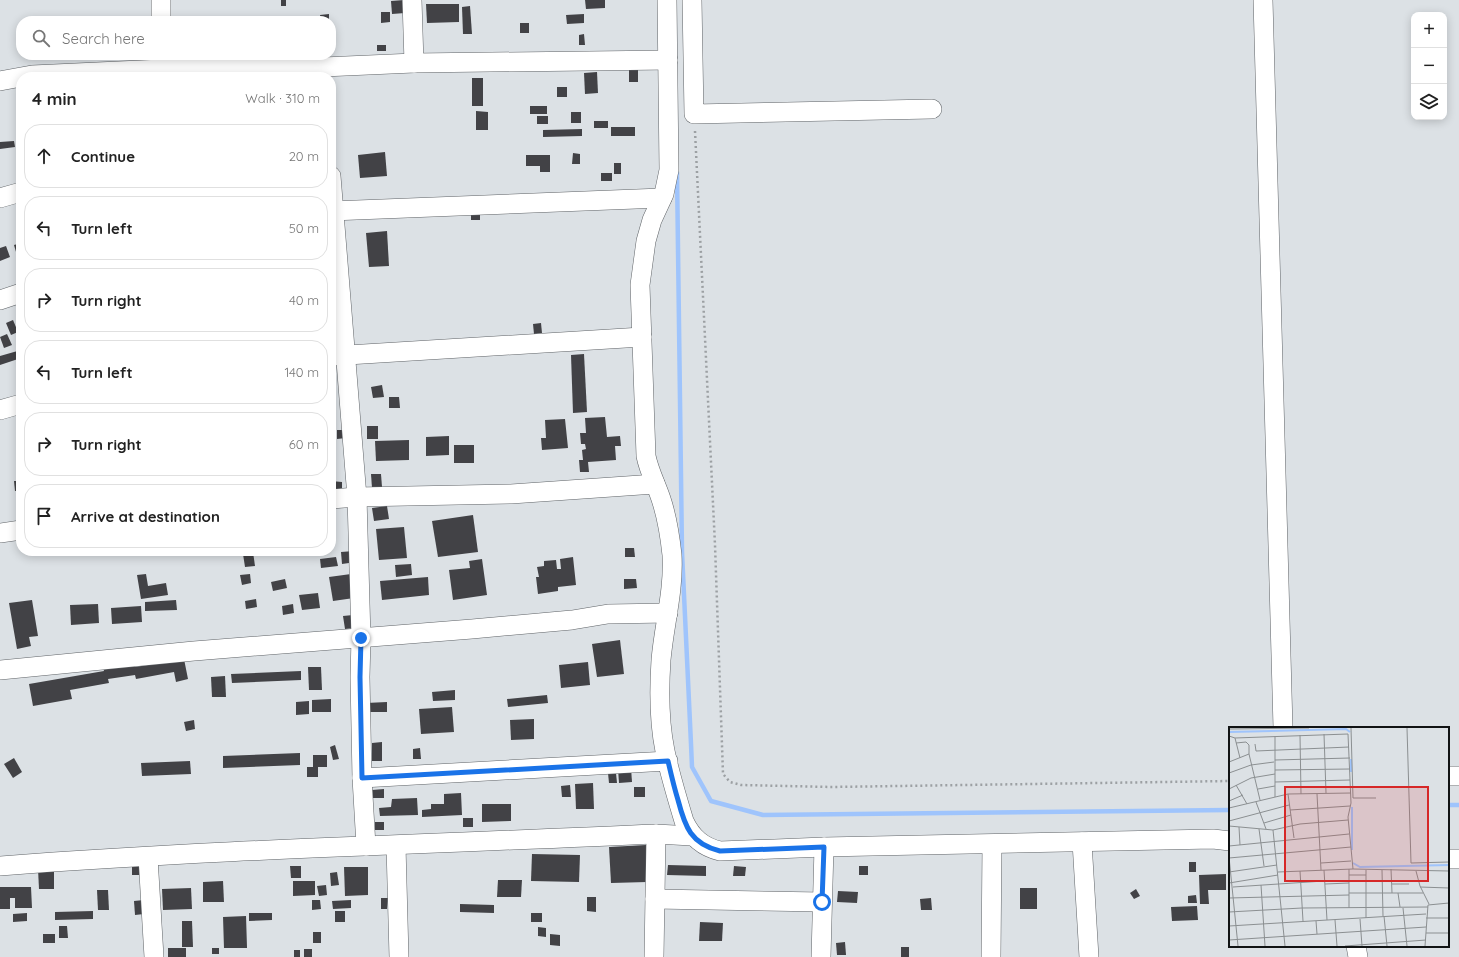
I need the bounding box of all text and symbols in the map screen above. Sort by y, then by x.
map controls [1411,12,1447,120]
button: + [1411,12,1447,48]
search box [16,16,336,60]
icon: search [30,27,52,49]
text: Search here [62,29,145,48]
button: − [1411,48,1447,84]
button: layers [1411,84,1447,120]
text: 4 min [32,88,77,109]
text: Walk · 310 m [245,90,320,106]
icon: ahead [33,145,55,167]
text: Continue [71,147,135,166]
text: 20 m [289,148,319,164]
icon: left [33,217,55,239]
text: Turn left [71,219,133,238]
text: 50 m [289,220,319,236]
icon: right [33,289,55,311]
text: Turn right [71,291,142,310]
text: 40 m [289,292,319,308]
icon: left [33,361,55,383]
text: Turn left [71,363,133,382]
text: 140 m [284,364,319,380]
icon: right [33,433,55,455]
text: Turn right [71,435,142,454]
text: 60 m [289,436,319,452]
icon: arrive [33,505,55,527]
text: Arrive at destination [71,507,220,526]
route end [352,629,370,647]
inset map [1229,727,1449,947]
route start [813,893,831,911]

